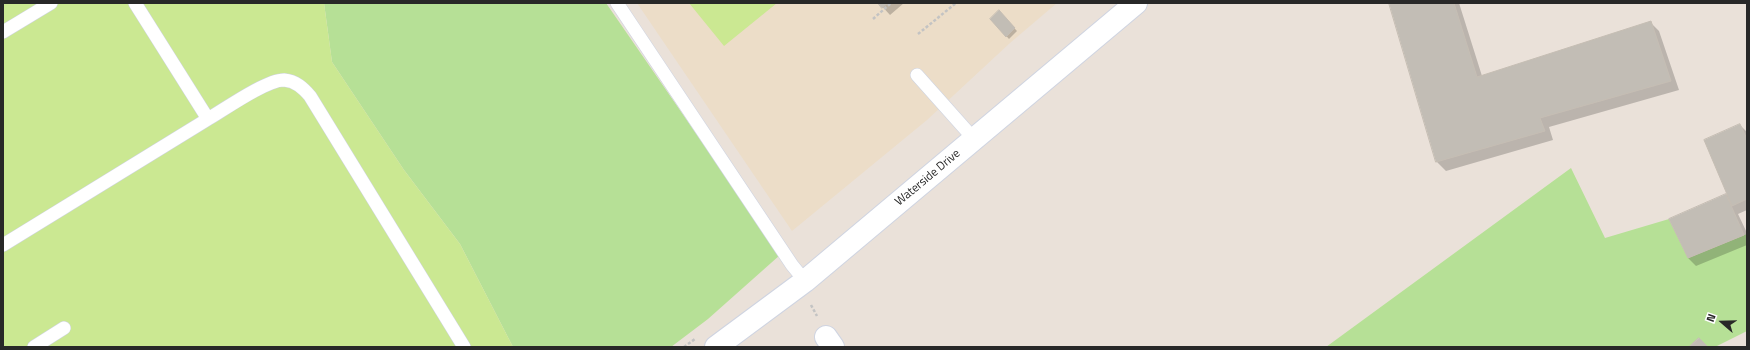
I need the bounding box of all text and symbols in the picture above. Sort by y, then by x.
street label: Waterside Drive [893,147,963,209]
north arrow [1702,302,1742,342]
text: N [1702,312,1720,324]

